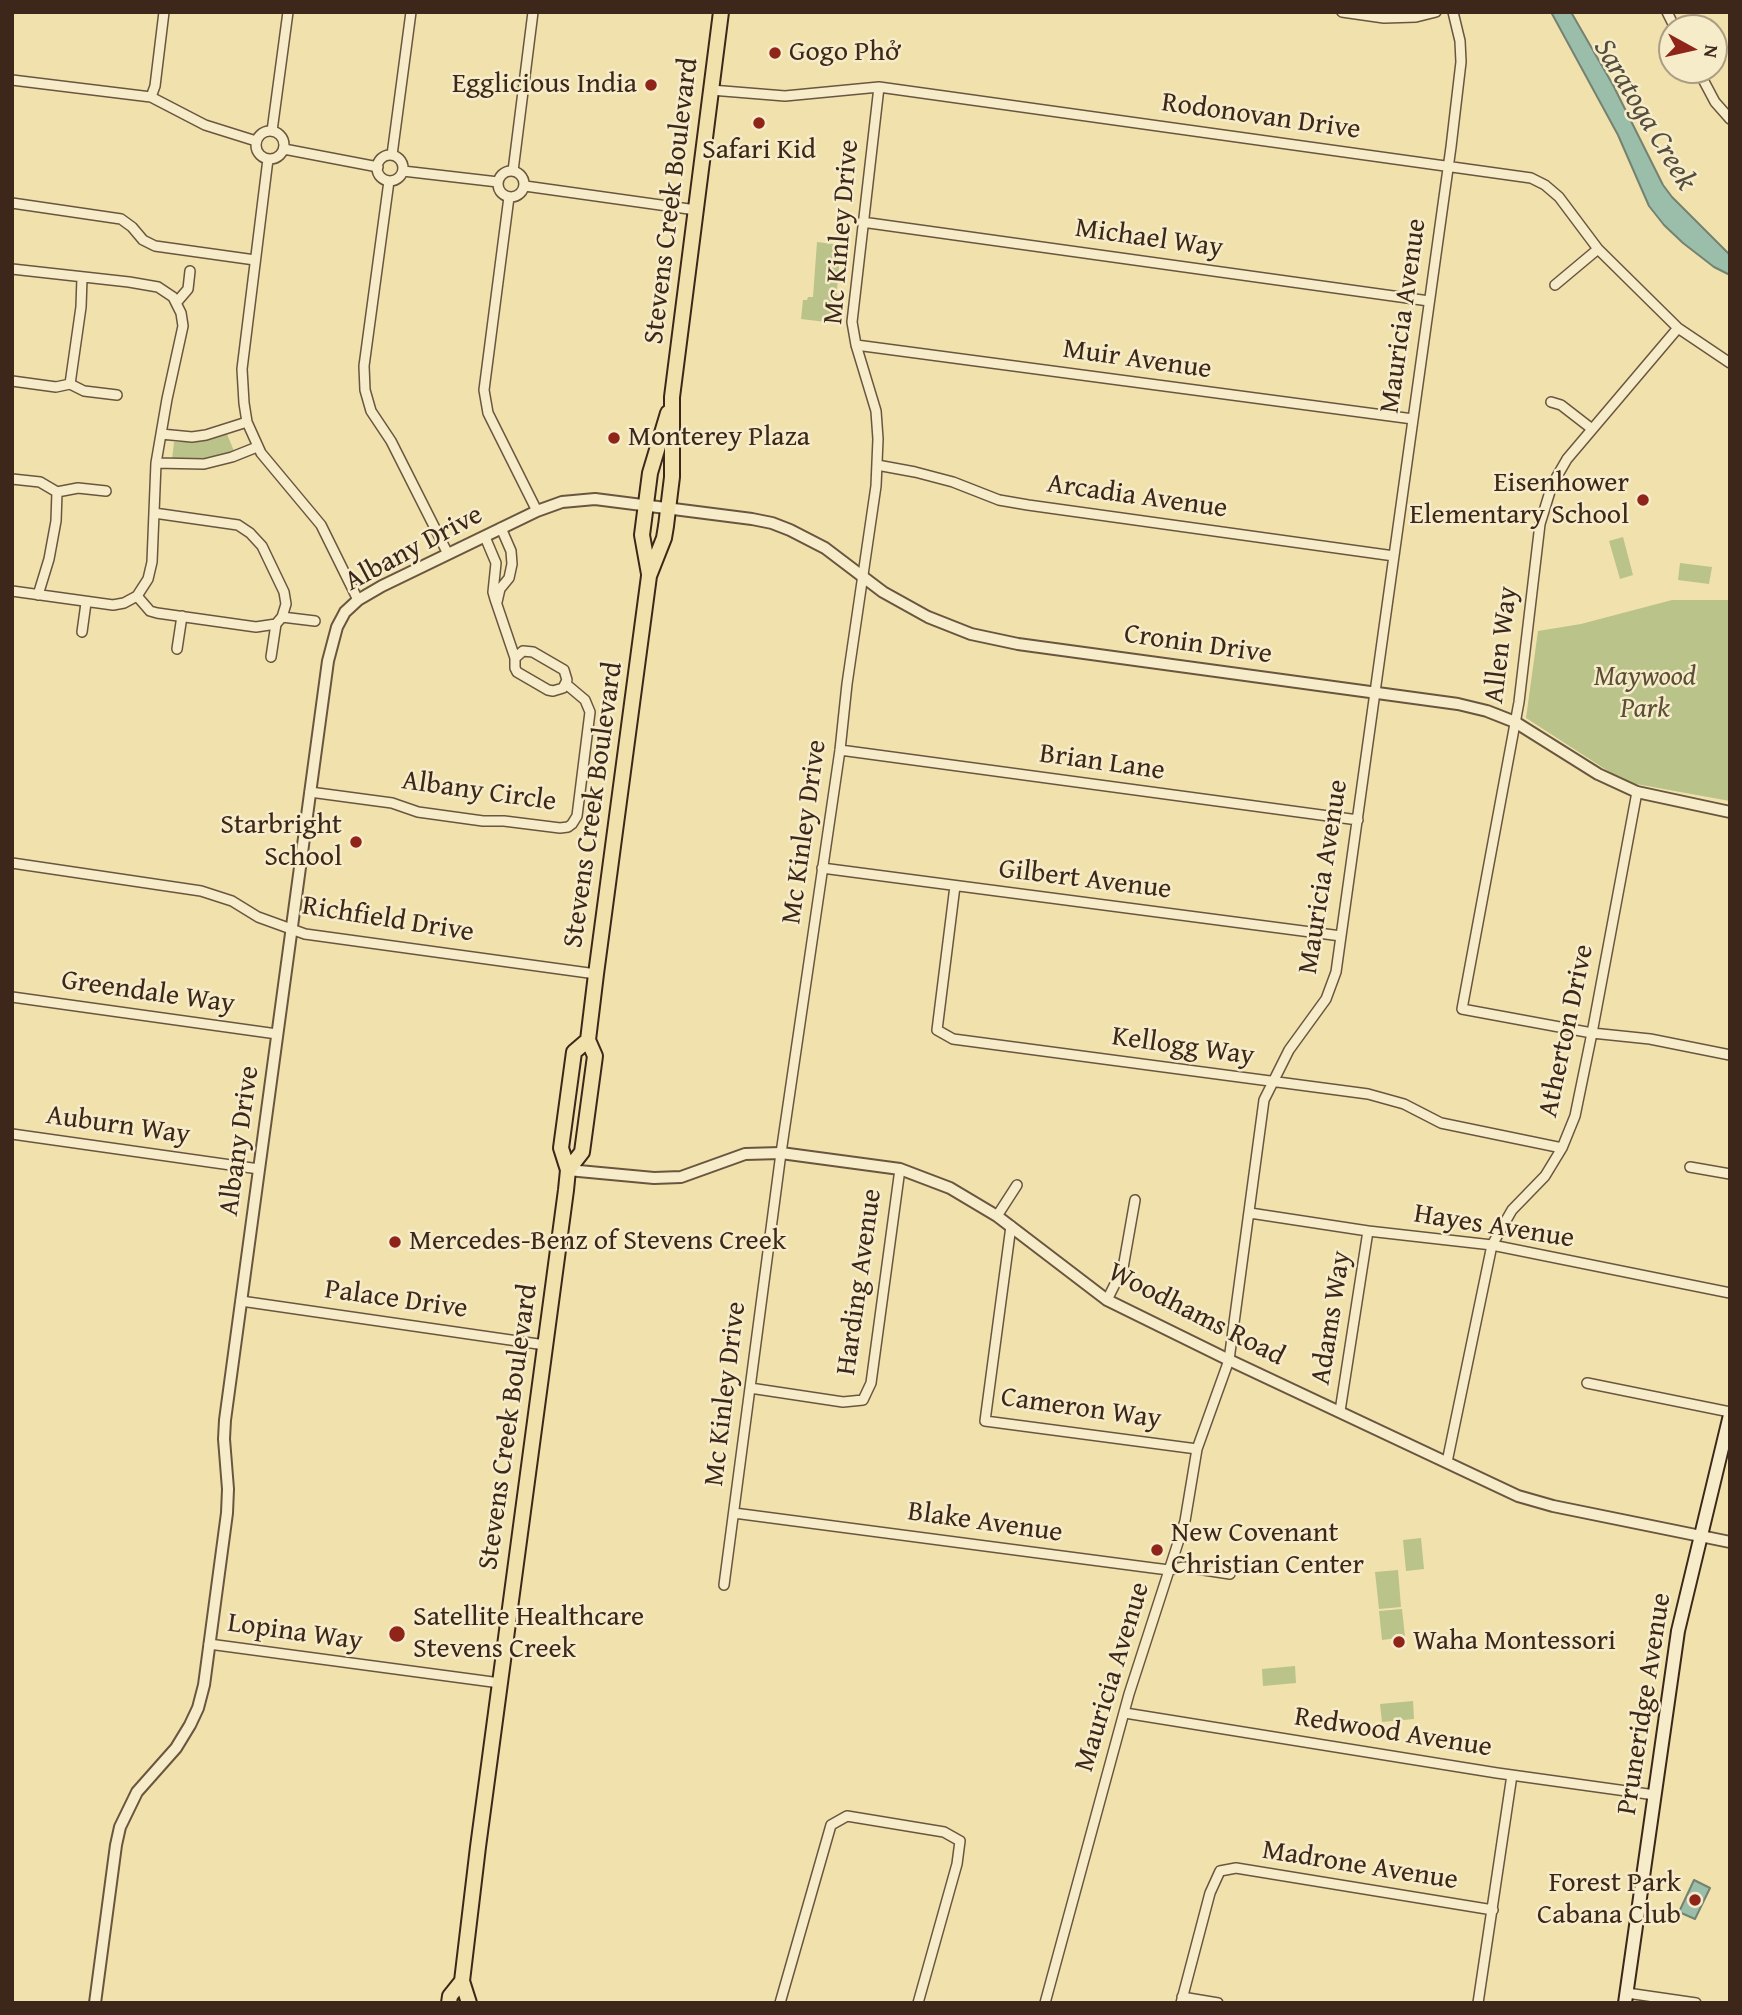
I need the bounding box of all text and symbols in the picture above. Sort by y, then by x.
north arrow [1658,14,1728,84]
water label: Saratoga Creek [1585,33,1703,197]
place label: Gogo Phở [789,36,900,70]
text: N [1697,43,1727,60]
marker: Gogo Phở [767,45,783,61]
street label: Stevens Creek Boulevard [638,56,706,346]
place label: Egglicious India [452,68,637,102]
marker: Egglicious India [643,77,659,93]
street label: Rodonovan Drive [1159,86,1363,148]
marker: Safari Kid [751,115,767,131]
place label: Safari Kid [702,134,816,168]
street label: Mc Kinley Drive [817,138,867,326]
street label: Michael Way [1073,212,1225,266]
street label: Mauricia Avenue [1374,216,1434,416]
street label: Muir Avenue [1061,333,1213,387]
place label: Monterey Plaza [628,421,810,455]
marker: Monterey Plaza [606,430,622,446]
place label: Eisenhower Elementary School [1410,467,1629,533]
street label: Arcadia Avenue [1045,468,1229,526]
marker: Eisenhower Elementary School [1635,492,1651,508]
street label: Albany Drive [339,499,489,599]
street label: Allen Way [1478,585,1526,705]
street label: Cronin Drive [1122,618,1274,672]
street label: Stevens Creek Boulevard [557,660,631,950]
park label: Maywood Park [1594,661,1696,727]
street label: Mc Kinley Drive [775,738,835,926]
street label: Brian Lane [1037,738,1167,788]
street label: Albany Circle [400,765,558,819]
street label: Mauricia Avenue [1292,777,1356,977]
place label: Starbright School [220,809,342,875]
marker: Starbright School [348,834,364,850]
street label: Gilbert Avenue [997,853,1173,907]
street label: Richfield Drive [300,890,476,950]
street label: Atherton Drive [1532,941,1602,1121]
street label: Greendale Way [59,964,237,1022]
street label: Kellogg Way [1110,1020,1256,1074]
street label: Albany Drive [213,1064,267,1218]
street label: Auburn Way [44,1099,192,1153]
street label: Harding Avenue [830,1187,890,1377]
street label: Hayes Avenue [1412,1198,1576,1256]
place label: Mercedes-Benz of Stevens Creek [409,1225,786,1259]
marker: Mercedes-Benz of Stevens Creek [387,1234,403,1250]
street label: Adams Way [1305,1249,1359,1387]
street label: Woodhams Road [1102,1256,1290,1374]
street label: Palace Drive [322,1273,470,1327]
street label: Stevens Creek Boulevard [472,1282,546,1572]
street label: Mc Kinley Drive [698,1300,754,1488]
street label: Cameron Way [999,1381,1163,1437]
street label: Blake Avenue [905,1496,1065,1550]
place label: New Covenant Christian Center [1171,1517,1364,1583]
marker: New Covenant Christian Center [1149,1542,1165,1558]
street label: Mauricia Avenue [1068,1578,1158,1776]
street label: Pruneridge Avenue [1611,1591,1679,1817]
place label: Satellite Healthcare Stevens Creek [413,1601,644,1667]
street label: Lopina Way [225,1607,365,1659]
marker: Satellite Healthcare Stevens Creek [387,1624,407,1644]
place label: Waha Montessori [1413,1625,1616,1659]
marker: Waha Montessori [1391,1634,1407,1650]
street label: Redwood Avenue [1292,1701,1494,1765]
street label: Madrone Avenue [1260,1834,1460,1898]
place label: Forest Park Cabana Club [1537,1867,1681,1933]
marker: Forest Park Cabana Club [1687,1892,1703,1908]

